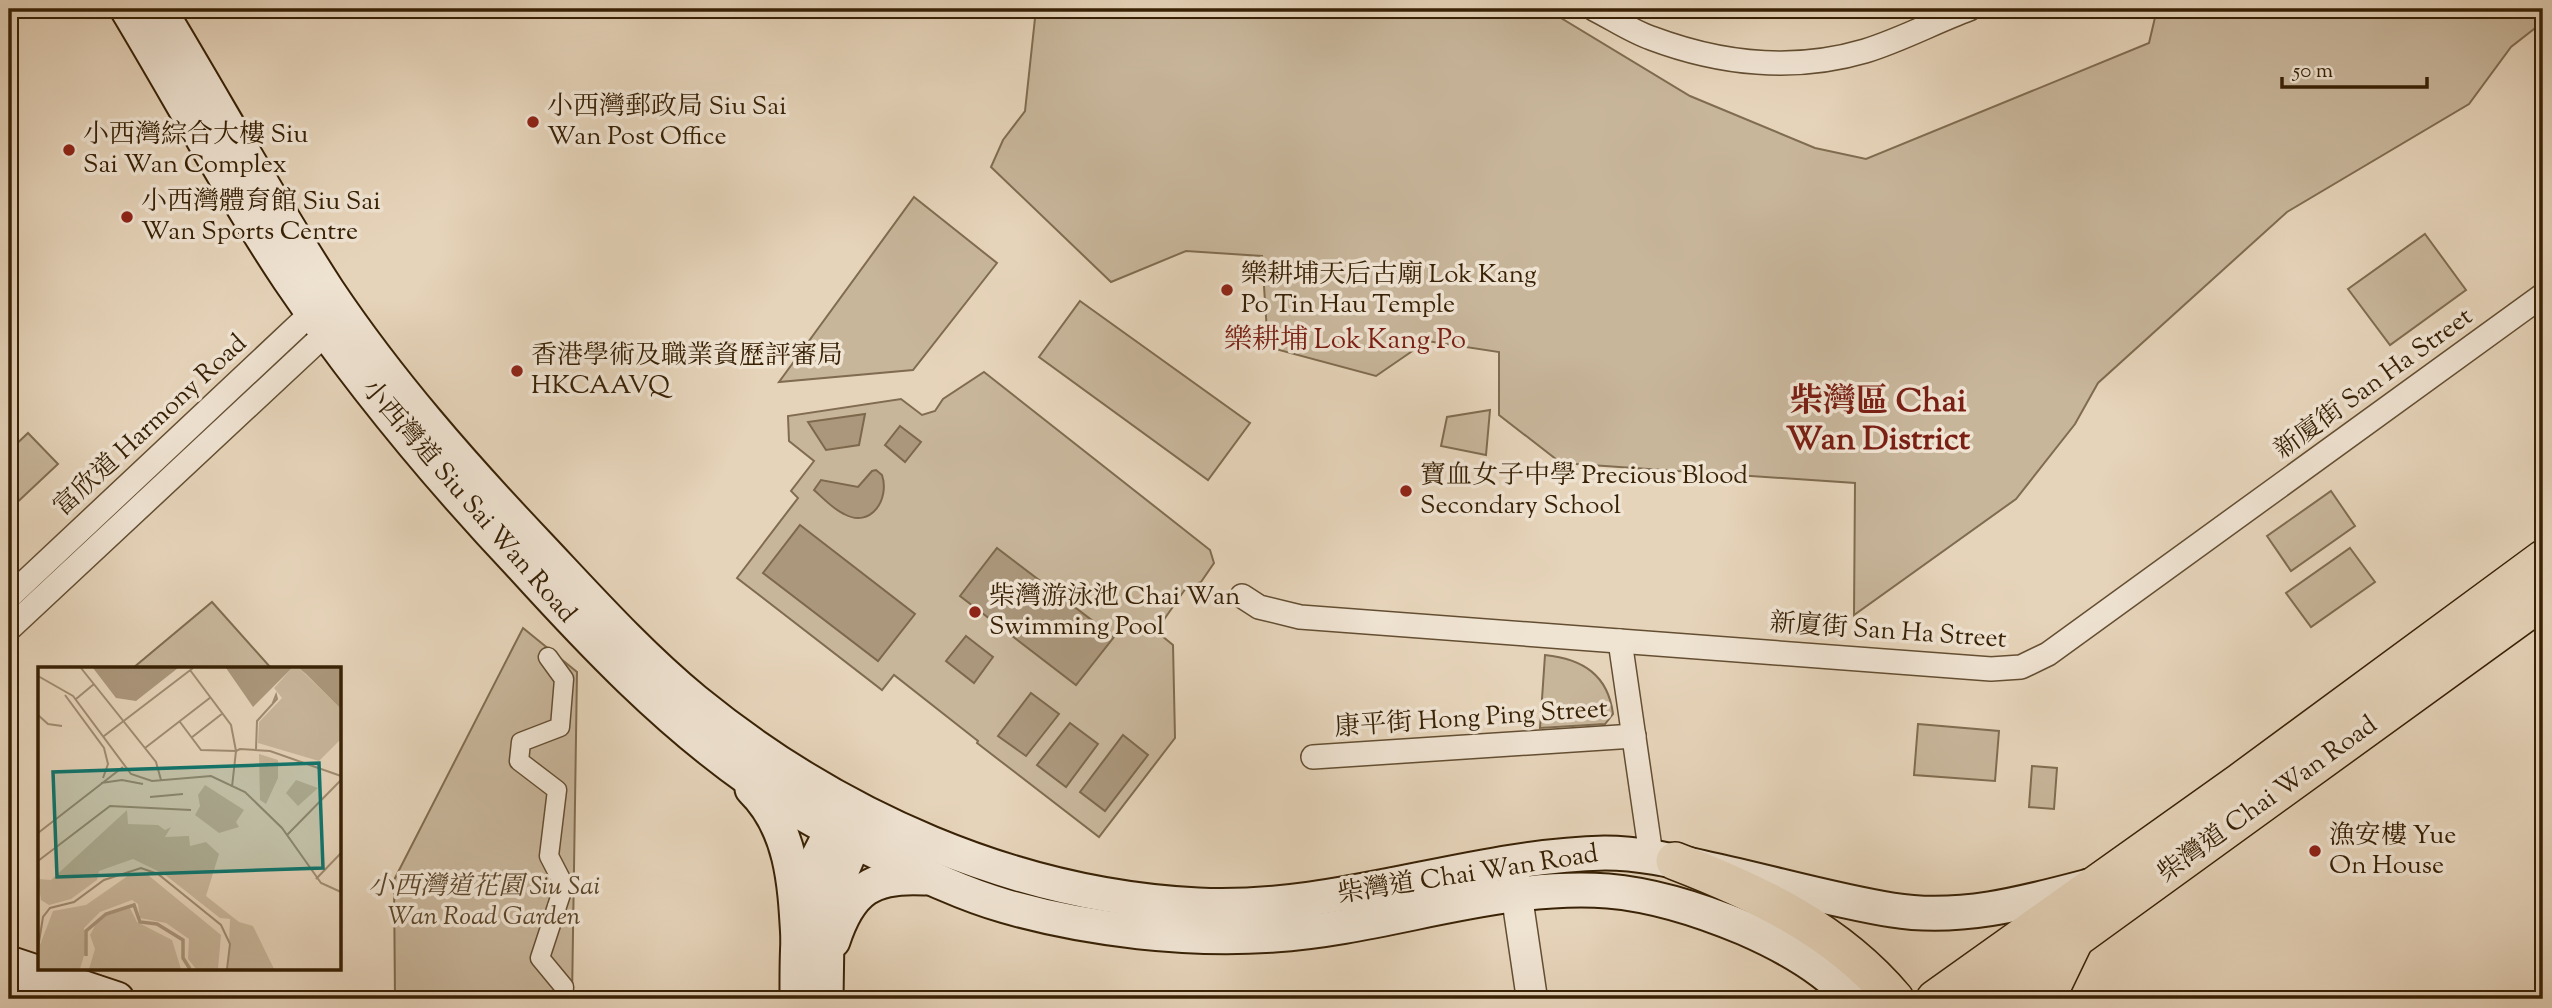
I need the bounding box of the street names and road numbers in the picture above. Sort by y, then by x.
street label: 新廈街 San Ha Street [2267,299,2481,469]
street label: 富欣道 Harmony Road [46,326,256,526]
street label: 小西灣道 Siu Sai Wan Road [352,372,584,632]
street label: 新廈街 San Ha Street [1768,605,2008,659]
street label: 康平街 Hong Ping Street [1333,691,1609,747]
street label: 柴灣道 Chai Wan Road [2151,707,2386,892]
street label: 柴灣道 Chai Wan Road [1335,836,1601,914]

